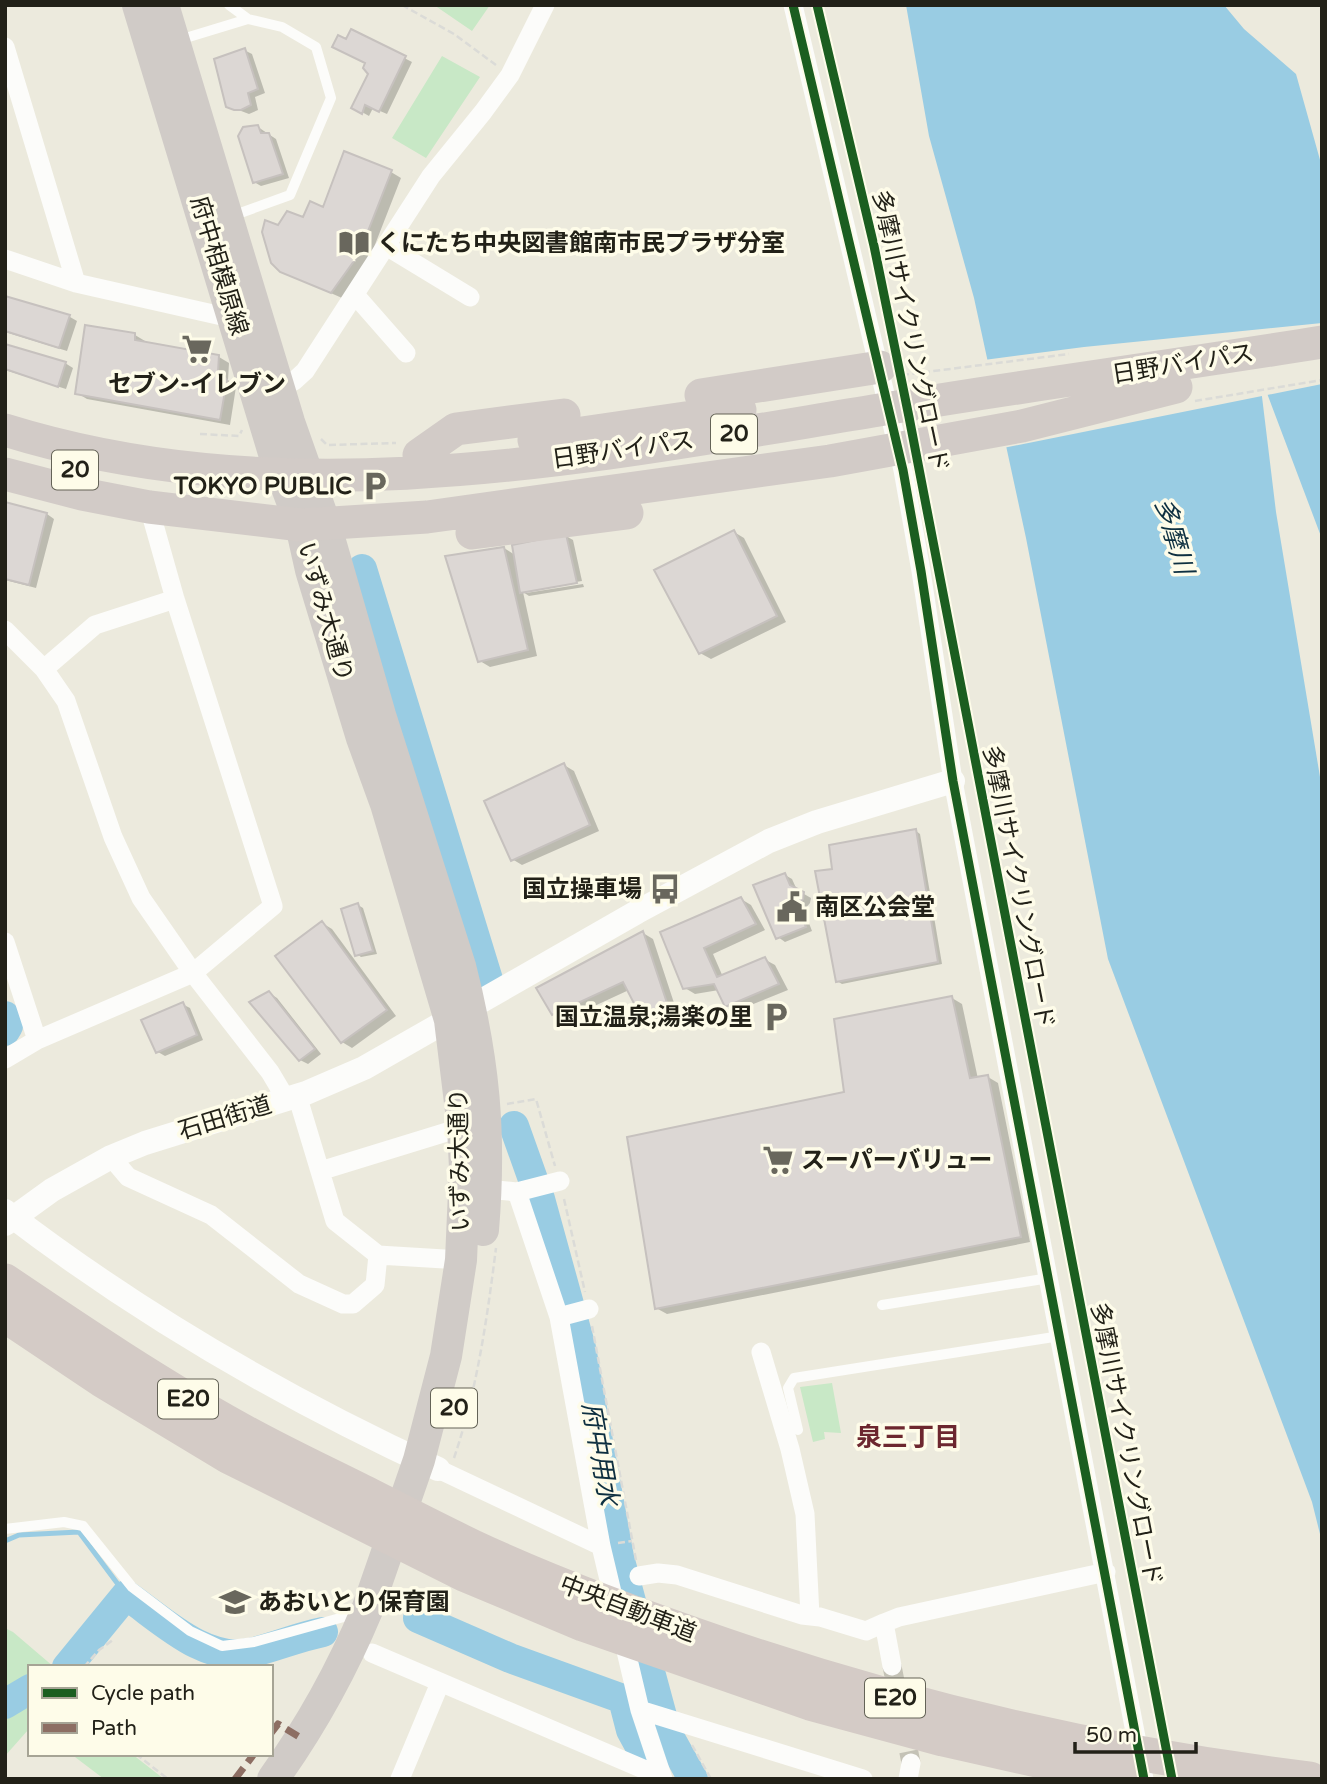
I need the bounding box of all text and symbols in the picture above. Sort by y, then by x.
street label: 多摩川サイクリングロード [866,187,954,475]
street label: 府中相模原線 [184,193,254,339]
library icon: くにたち中央図書館南市民プラザ分室 [337,226,371,260]
place label: くにたち中央図書館南市民プラザ分室 [377,229,785,258]
supermarket icon: セブン-イレブン [180,332,214,366]
street label: 日野バイパス [1110,338,1256,390]
place label: セブン-イレブン [108,370,286,399]
road number: 20 [711,414,757,454]
street label: 日野バイパス [550,426,696,474]
road number: 20 [52,450,98,490]
parking icon: TOKYO PUBLIC [358,469,392,503]
place label: TOKYO PUBLIC [173,472,352,501]
water label: 多摩川 [1148,494,1200,581]
street label: いずみ大通り [291,539,359,685]
street label: 多摩川サイクリングロード [976,743,1060,1031]
bus stop icon: 国立操車場 [648,872,682,906]
place label: 国立操車場 [522,875,642,904]
public building icon: 南区公会堂 [775,890,809,924]
place label: 南区公会堂 [815,893,935,922]
parking icon: 国立温泉;湯楽の里 [759,1000,793,1034]
place label: 国立温泉;湯楽の里 [555,1003,753,1032]
street label: いずみ大通り [444,1088,476,1232]
street label: 石田街道 [175,1090,275,1146]
supermarket icon: スーパーバリュー [761,1143,795,1177]
place label: スーパーバリュー [801,1146,993,1175]
street label: 多摩川サイクリングロード [1084,1300,1168,1588]
road number: E20 [158,1380,218,1418]
road number: 20 [431,1388,477,1428]
water label: 府中用水 [576,1400,625,1511]
district label: 泉三丁目 [856,1422,960,1453]
street label: 中央自動車道 [556,1570,700,1648]
school or university icon: あおいとり保育園 [218,1585,252,1619]
place label: あおいとり保育園 [258,1588,450,1617]
legend [28,1665,273,1756]
road number: E20 [865,1679,925,1718]
text: Cycle path [91,1681,195,1706]
scale bar [1075,1710,1196,1754]
text: Path [91,1716,137,1741]
text: 50 m [1086,1723,1137,1748]

